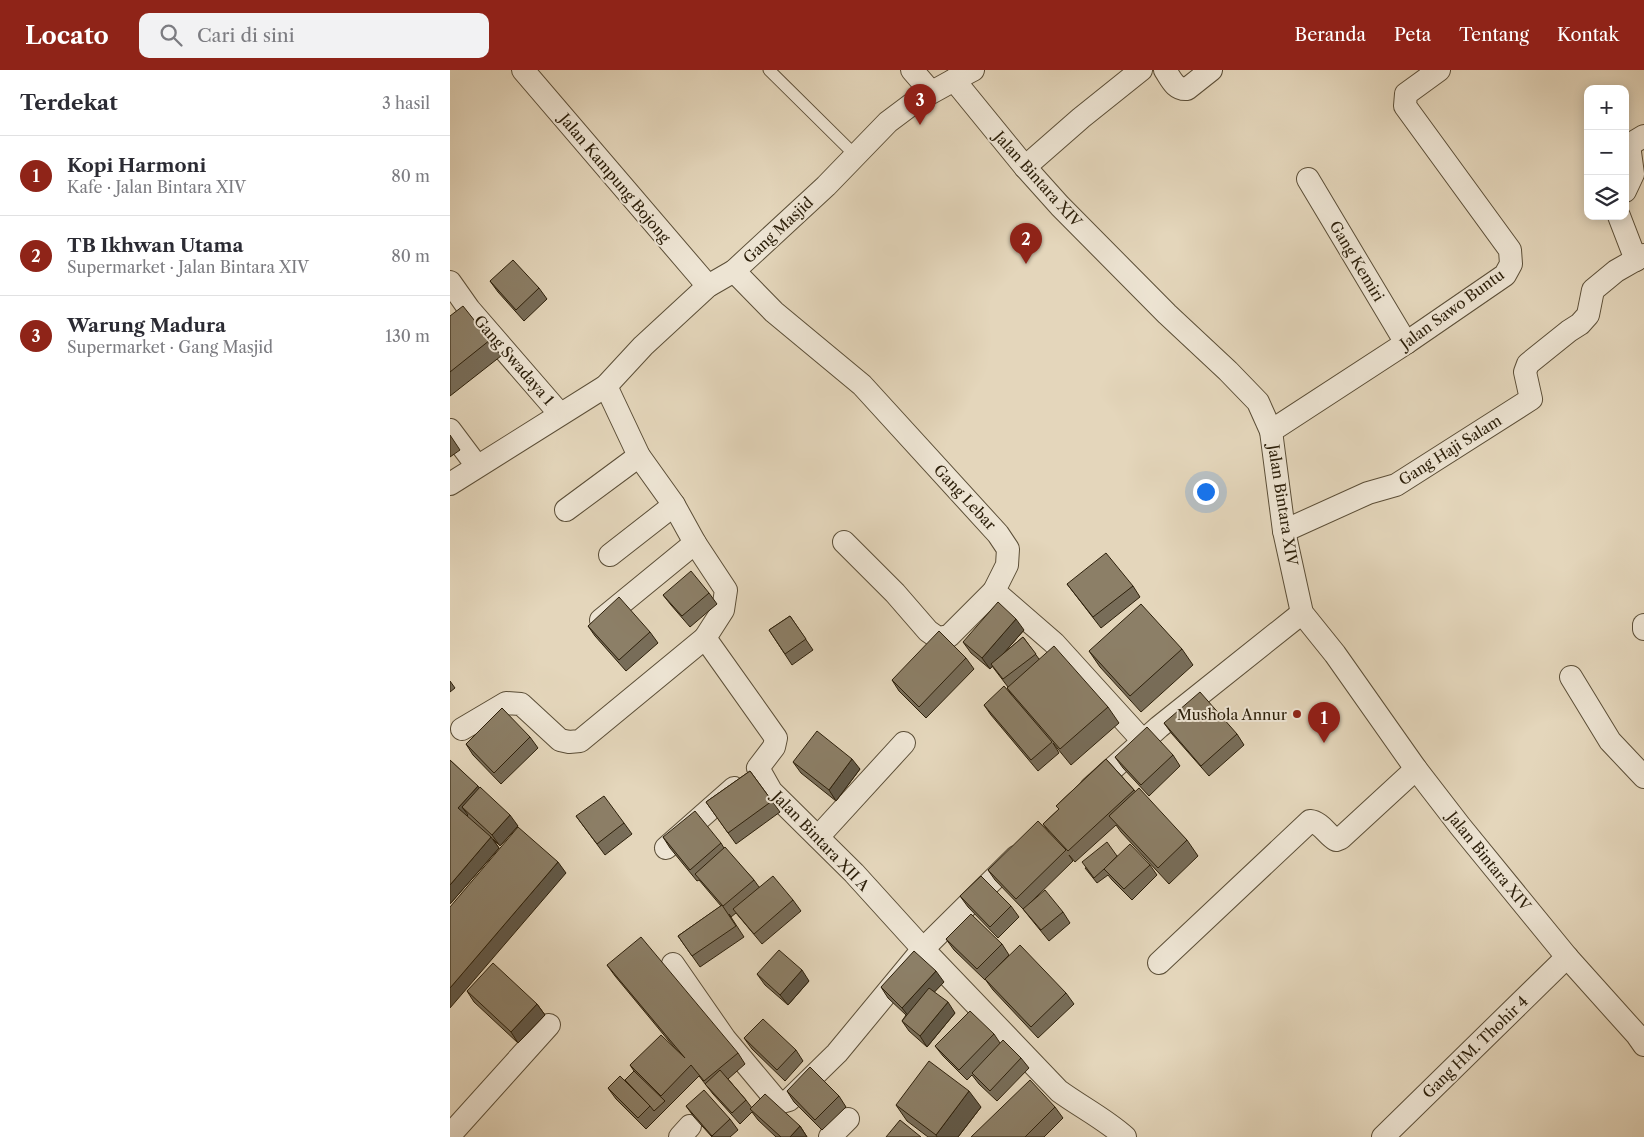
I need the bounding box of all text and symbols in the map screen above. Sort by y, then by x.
search box [139,13,489,58]
text: Locato [25,21,109,50]
icon: search [157,21,185,49]
text: Cari di sini [197,24,295,47]
text: Beranda [1295,24,1366,46]
text: Peta [1394,24,1431,46]
text: Tentang [1459,24,1529,46]
text: Kontak [1557,24,1619,46]
pin: 3 [904,84,936,125]
map controls [1584,85,1629,220]
button: + [1584,85,1629,130]
text: Terdekat [20,90,118,115]
text: 3 hasil [382,93,430,113]
street label: Jalan Kampung Bojong [554,108,675,246]
street label: Jalan Bintara XIV [989,126,1087,232]
button: − [1584,130,1629,175]
text: Kopi Harmoni [67,154,206,177]
text: 1 [32,166,40,186]
text: 80 m [391,166,430,186]
button: layers [1584,175,1629,220]
text: Kafe · Jalan Bintara XIV [67,177,246,197]
street label: Gang Masjid [739,193,817,267]
street label: Gang Kemiri [1326,217,1389,305]
pin: 2 [1010,223,1042,264]
text: TB Ikhwan Utama [67,234,244,257]
text: 2 [31,246,41,266]
text: 80 m [391,246,430,266]
text: Supermarket · Jalan Bintara XIV [67,257,309,277]
street label: Jalan Sawo Buntu [1395,265,1508,354]
street label: Gang Swadaya 1 [470,311,559,409]
text: Warung Madura [67,314,226,337]
text: 3 [31,326,41,346]
text: 130 m [385,326,430,346]
text: Supermarket · Gang Masjid [67,337,273,357]
street label: Gang Haji Salam [1395,411,1505,489]
street label: Jalan Bintara XIV [1264,441,1302,568]
street label: Gang Lebar [930,460,1001,534]
your location [1193,479,1219,505]
pin: 1 [1308,702,1340,743]
place label: Mushola Annur [1177,705,1288,724]
marker: Mushola Annur [1291,708,1303,720]
street label: Jalan Bintara XII A [767,786,874,896]
street label: Jalan Bintara XIV [1442,806,1536,915]
street label: Gang HM. Thohir 4 [1418,992,1532,1102]

